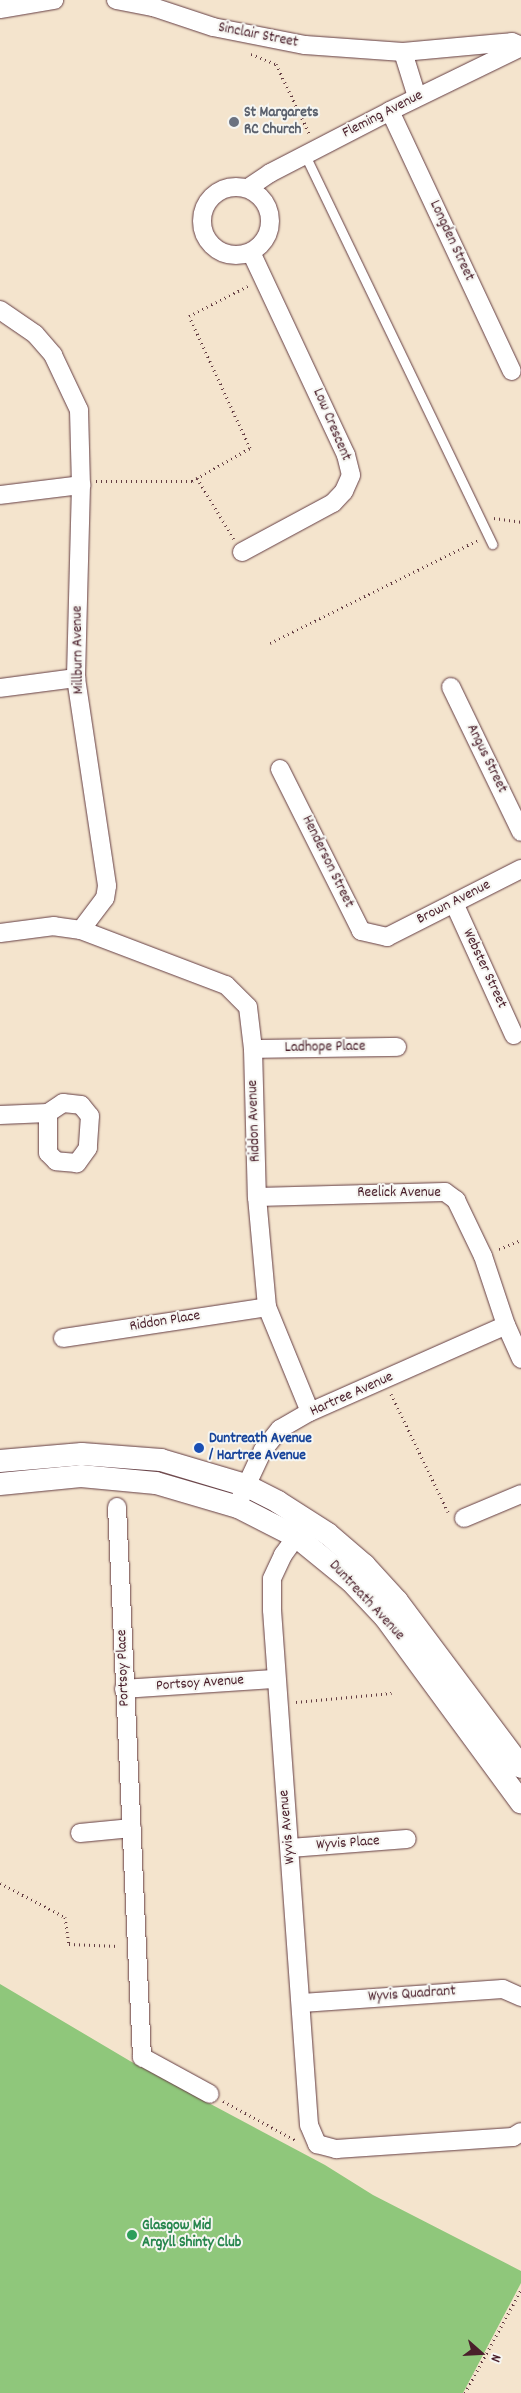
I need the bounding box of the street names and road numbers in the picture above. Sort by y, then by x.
street label: Sinclair Street [216,19,300,53]
street label: Fleming Avenue [340,87,426,143]
street label: Longden Street [425,198,477,284]
street label: Low Crescent [308,386,354,464]
street label: Millburn Avenue [69,606,89,694]
street label: Angus Street [462,722,510,796]
street label: Henderson Street [297,813,357,911]
street label: Brown Avenue [414,877,494,929]
street label: Webster Street [458,926,510,1012]
street label: Ladhope Place [284,1038,366,1058]
street label: Riddon Avenue [245,1080,265,1162]
street label: Reelick Avenue [357,1185,441,1203]
street label: Riddon Place [128,1308,202,1336]
street label: Hartree Avenue [308,1369,396,1421]
street label: Duntreath Avenue [324,1557,408,1645]
street label: Portsoy Place [114,1629,134,1707]
street label: Portsoy Avenue [155,1672,245,1696]
street label: Wyvis Avenue [276,1789,300,1865]
street label: Wyvis Place [316,1833,380,1855]
street label: Wyvis Quadrant [368,1983,456,2007]

